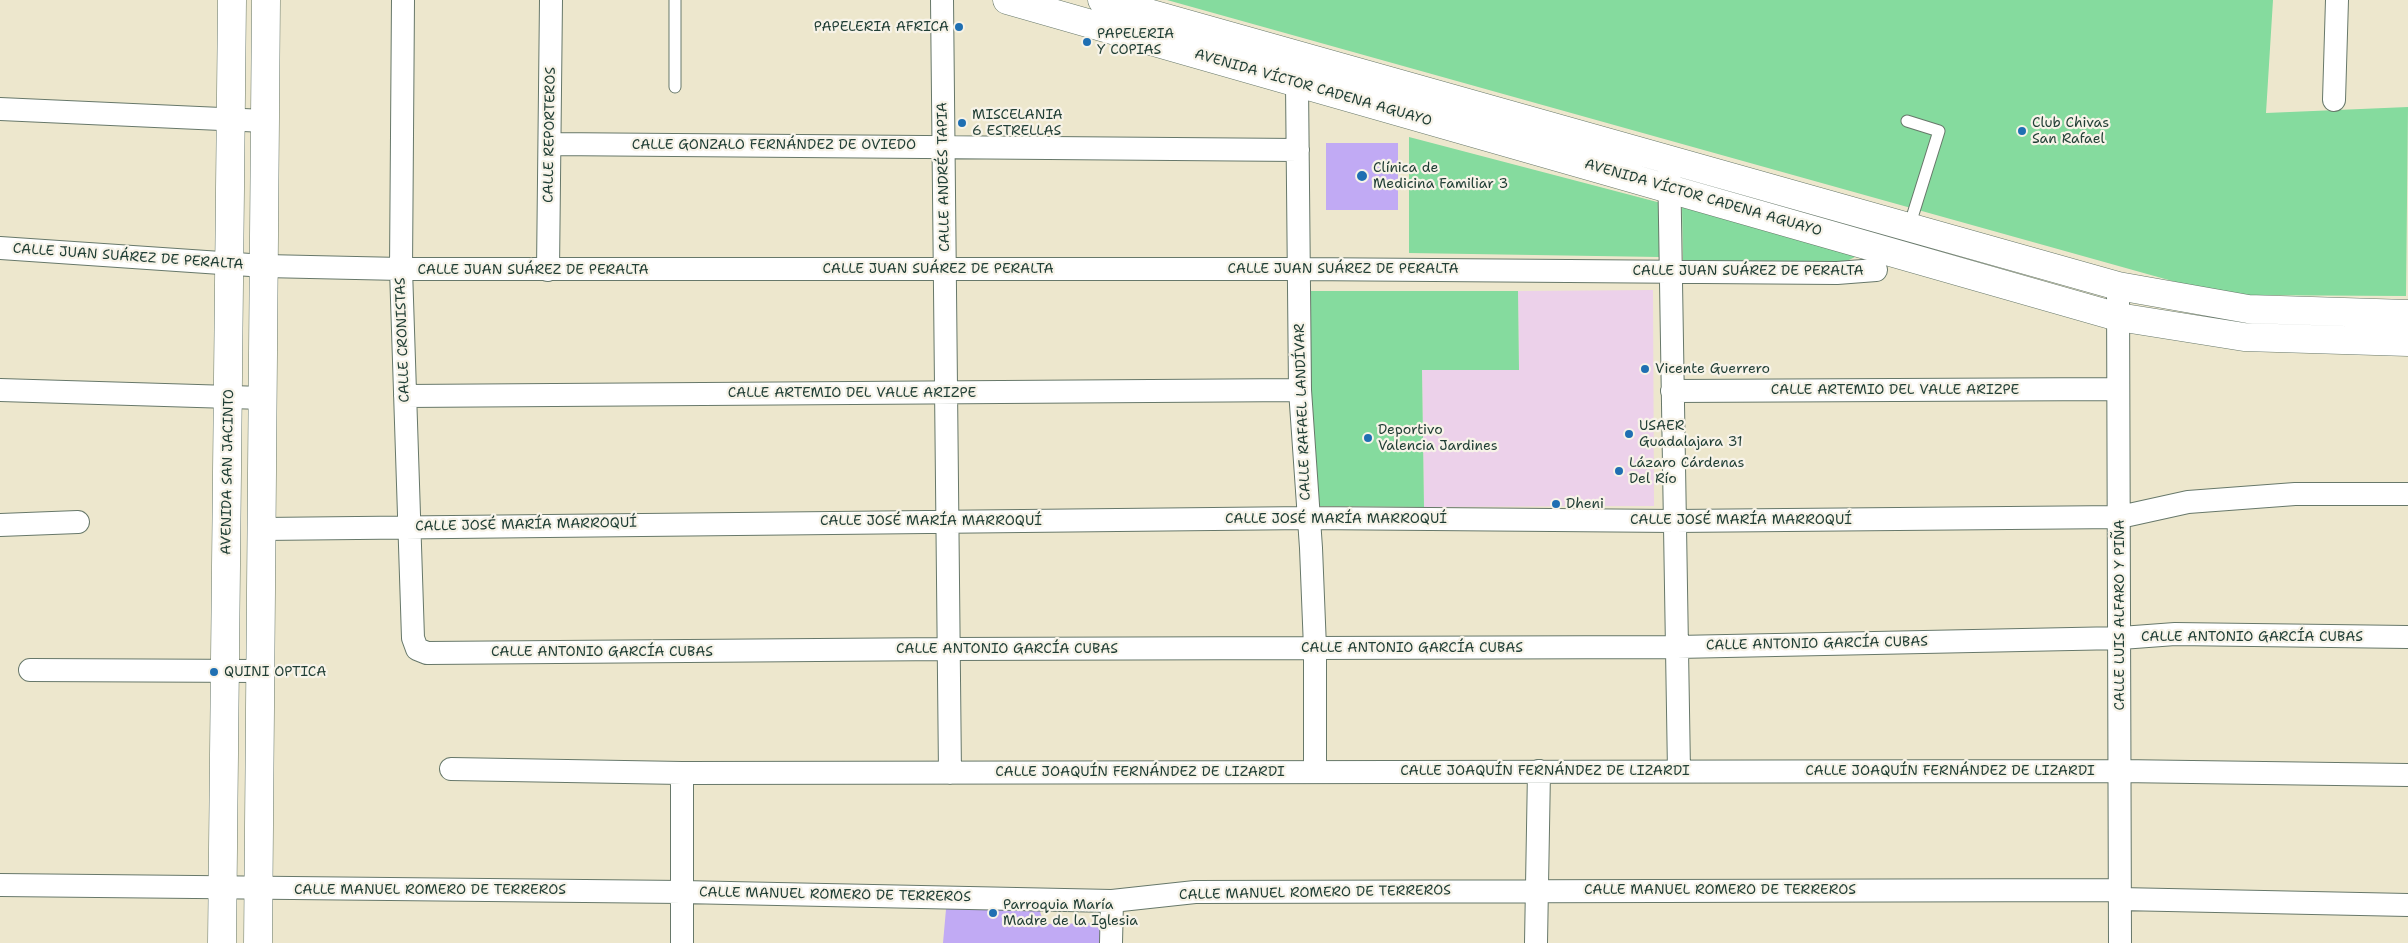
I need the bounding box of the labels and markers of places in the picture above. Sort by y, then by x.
place label: PAPELERIA AFRICA [814,19,949,35]
marker: PAPELERIA AFRICA [953,21,965,33]
place label: PAPELERIA Y COPIAS [1097,26,1174,58]
marker: PAPELERIA Y COPIAS [1081,36,1093,48]
place label: MISCELANIA 6 ESTRELLAS [972,107,1063,140]
place label: Club Chivas San Rafael [2032,115,2109,148]
marker: MISCELANIA 6 ESTRELLAS [956,117,968,129]
marker: Club Chivas San Rafael [2016,125,2028,137]
place label: Clínica de Medicina Familiar 3 [1373,160,1508,192]
marker: Clínica de Medicina Familiar 3 [1355,169,1369,183]
place label: Vicente Guerrero [1655,361,1770,377]
marker: Vicente Guerrero [1639,363,1651,375]
place label: USAER Guadalajara 31 [1639,418,1743,451]
place label: Deportivo Valencia Jardines [1378,422,1498,454]
marker: USAER Guadalajara 31 [1623,428,1635,440]
marker: Deportivo Valencia Jardines [1362,432,1374,444]
place label: Lázaro Cárdenas Del Río [1629,455,1744,488]
marker: Lázaro Cárdenas Del Río [1613,465,1625,477]
place label: Dheni [1566,496,1604,512]
marker: Dheni [1550,498,1562,510]
place label: QUINI OPTICA [224,664,326,680]
marker: QUINI OPTICA [208,666,220,678]
place label: Parroquia María Madre de la Iglesia [1003,897,1138,930]
marker: Parroquia María Madre de la Iglesia [987,907,999,919]

